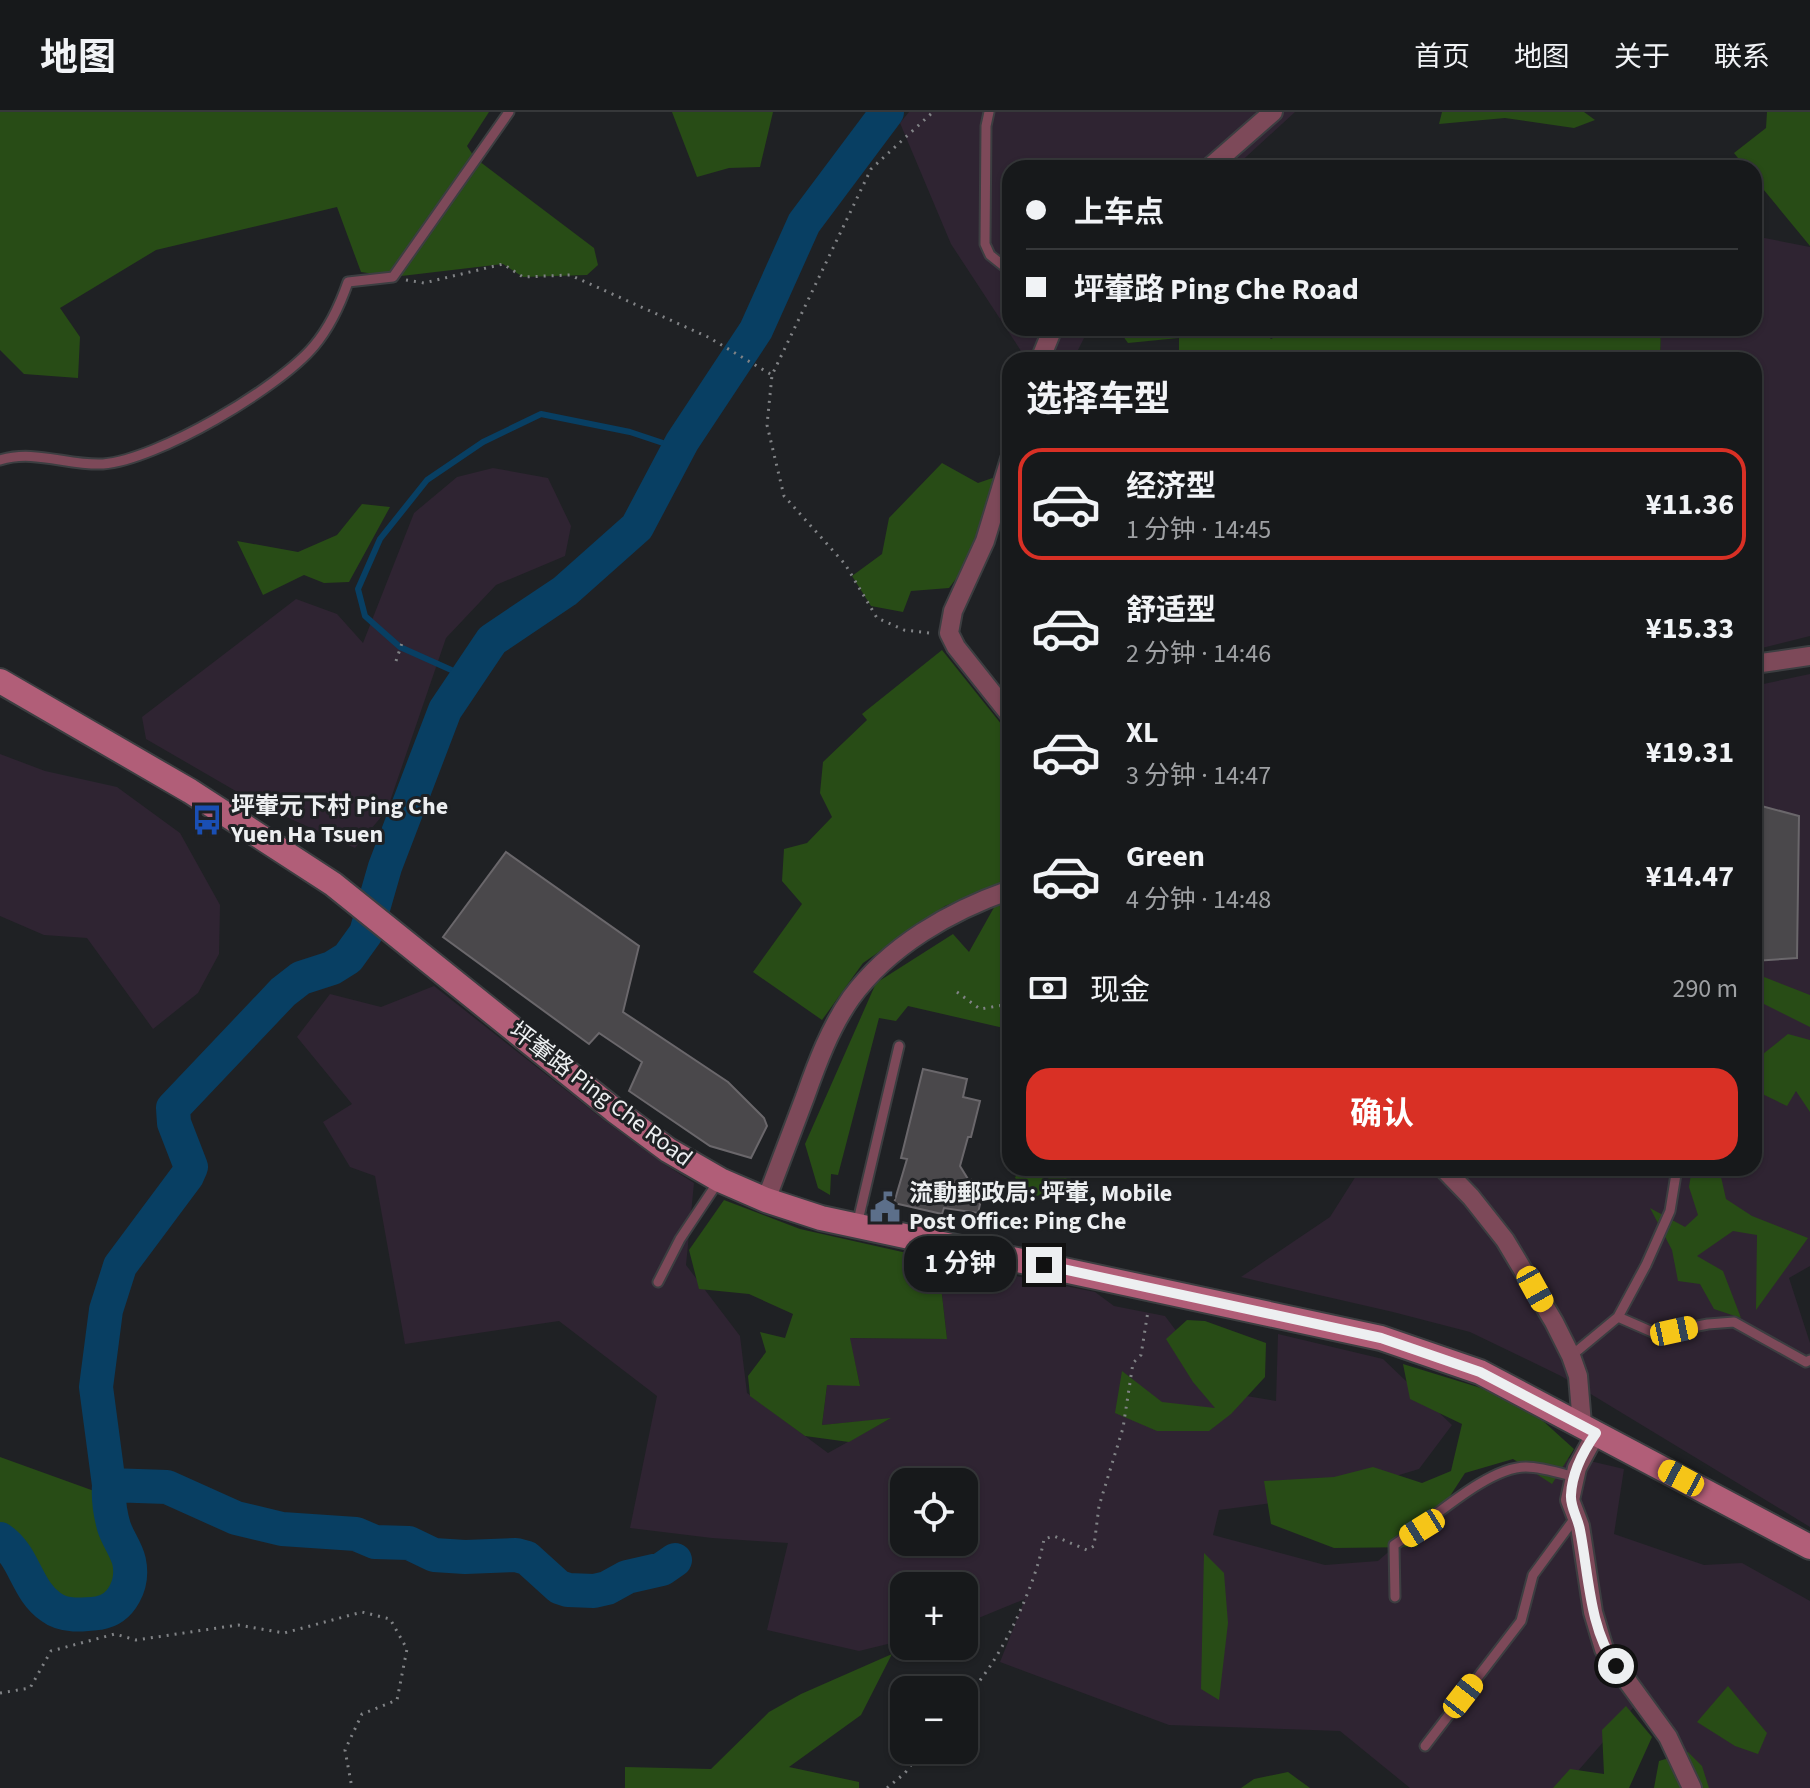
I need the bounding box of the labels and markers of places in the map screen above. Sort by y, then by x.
place label: 坪輋元下村 Ping Che Yuen Ha Tsuen [230,789,448,852]
bus stop icon: 坪輋元下村 Ping Che Yuen Ha Tsuen [190,803,224,837]
place label: 流動郵政局: 坪輋, Mobile Post Office: Ping Che [909,1176,1172,1239]
public building icon: 流動郵政局: 坪輋, Mobile Post Office: Ping Che [868,1190,902,1224]

